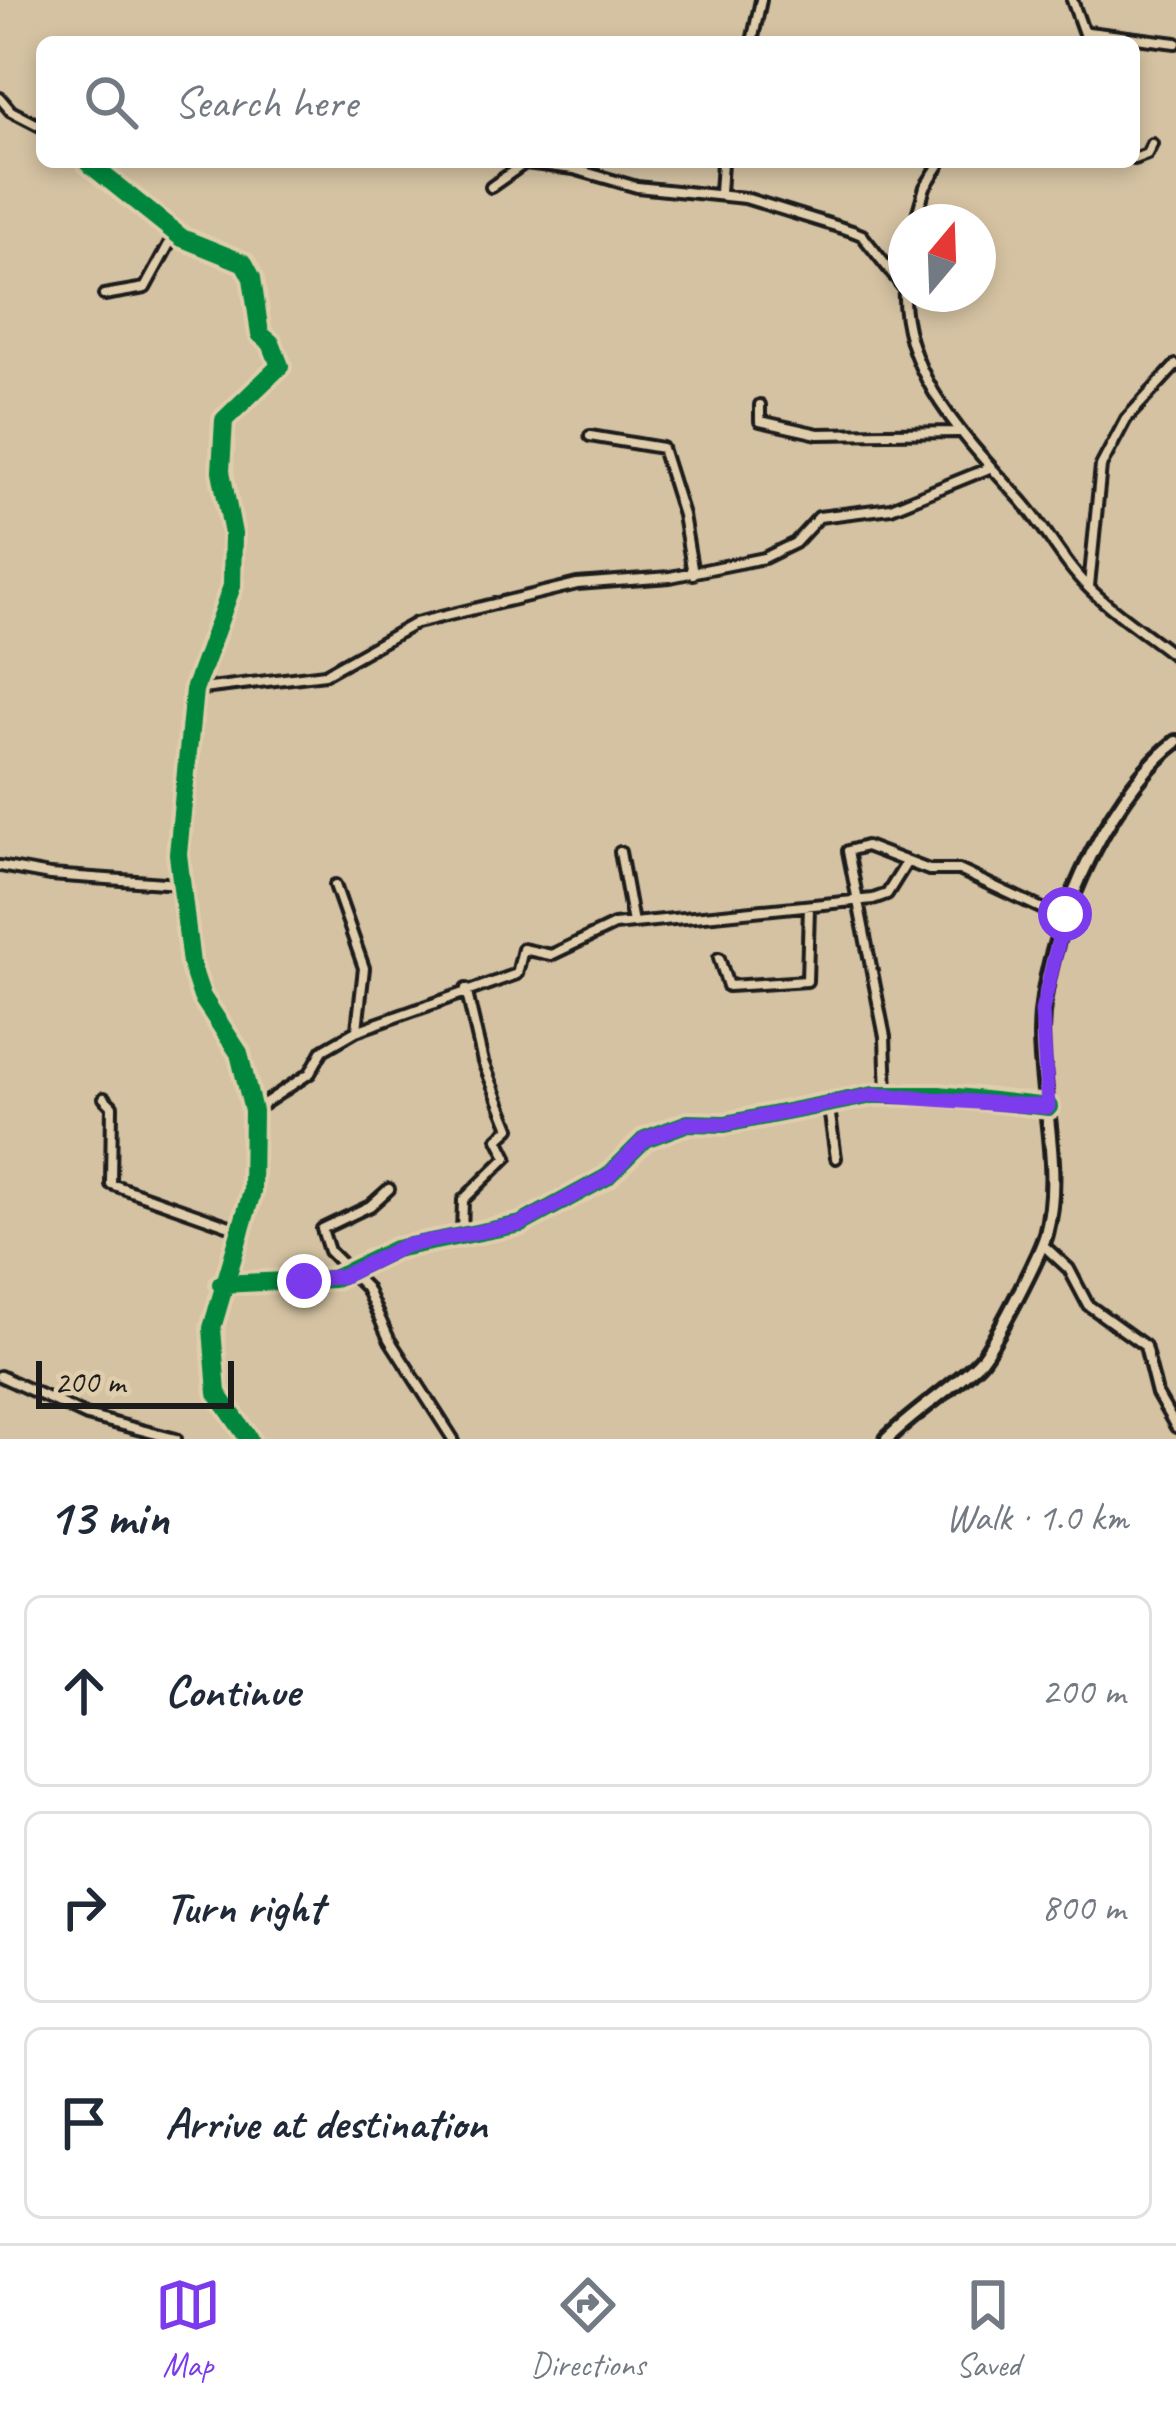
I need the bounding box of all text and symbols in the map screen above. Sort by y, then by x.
search box [36,36,1140,168]
icon: search [78,69,144,135]
text: Search here [174,74,357,131]
north arrow [888,204,996,312]
route start [1038,887,1092,941]
route end [277,1254,331,1308]
scale bar [36,1355,234,1408]
text: 200 m [54,1361,125,1403]
text: 13 min [48,1485,169,1549]
text: Walk · 1.0 km [946,1493,1128,1542]
icon: ahead [51,1658,117,1724]
text: Continue [165,1663,299,1720]
text: 200 m [1041,1667,1125,1716]
icon: right [51,1874,117,1940]
text: Turn right [165,1879,323,1936]
text: 800 m [1041,1883,1125,1932]
icon: arrive [51,2090,117,2156]
text: Arrive at destination [165,2095,487,2152]
tab: Map [155,2272,221,2386]
tab: Directions [531,2272,645,2386]
tab: Saved [955,2272,1021,2386]

